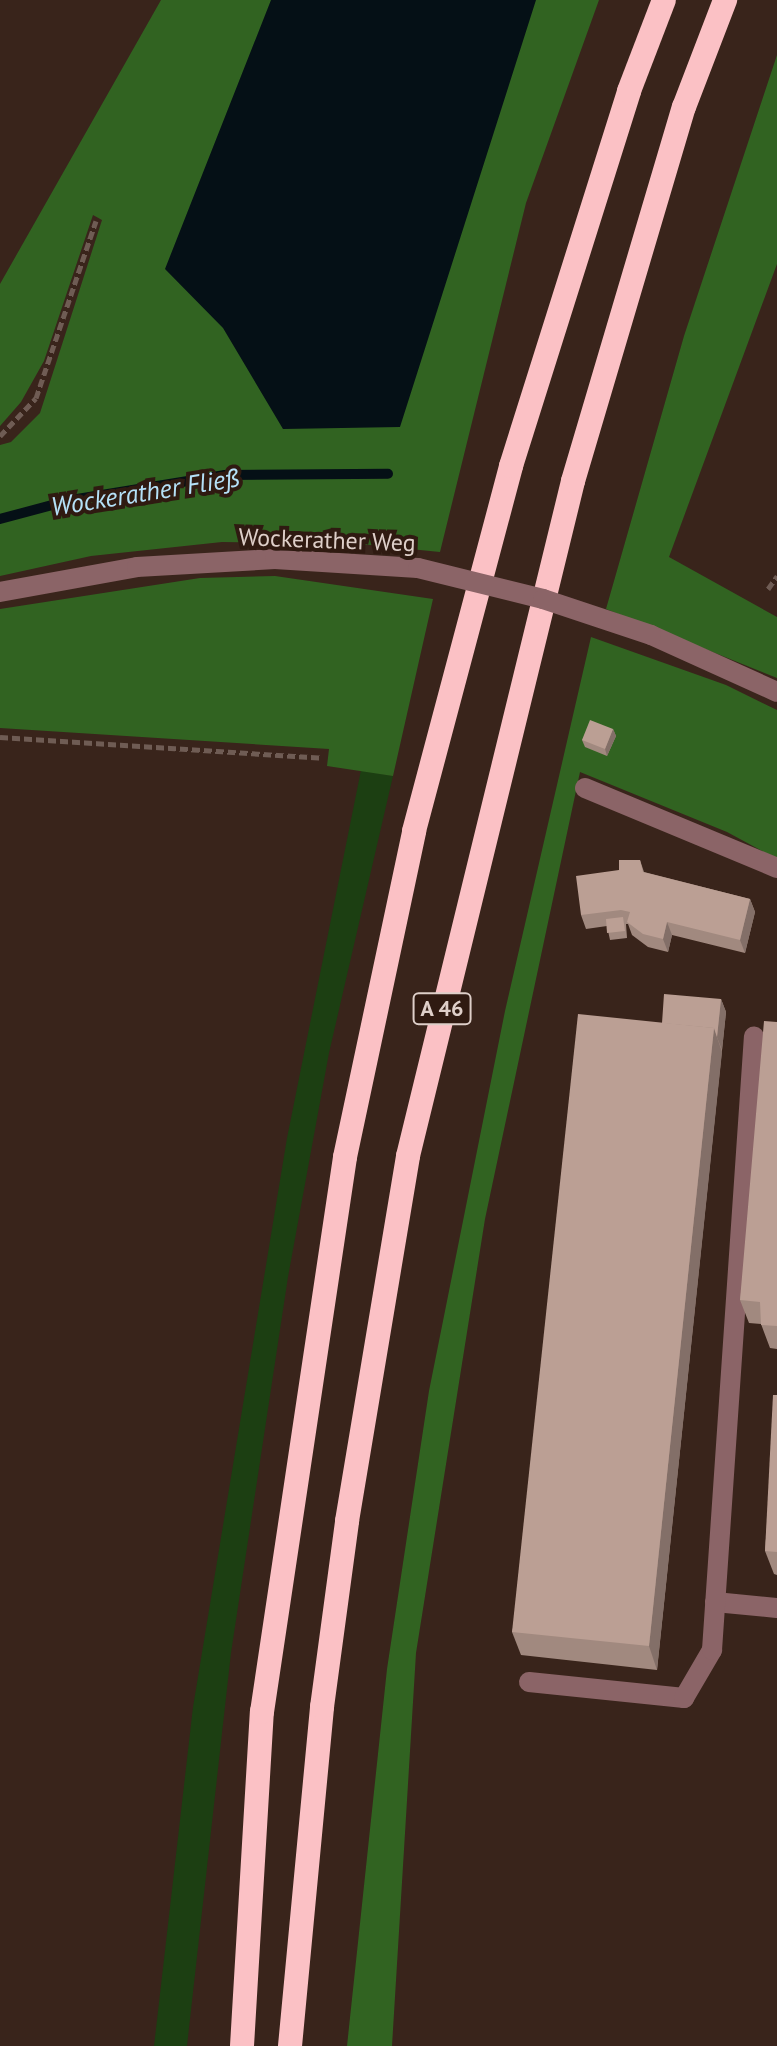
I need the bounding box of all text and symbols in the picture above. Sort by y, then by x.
water label: Wockerather Fließ [49,462,241,522]
street label: Wockerather Weg [238,523,416,557]
road number: A 46 [412,991,472,1027]

